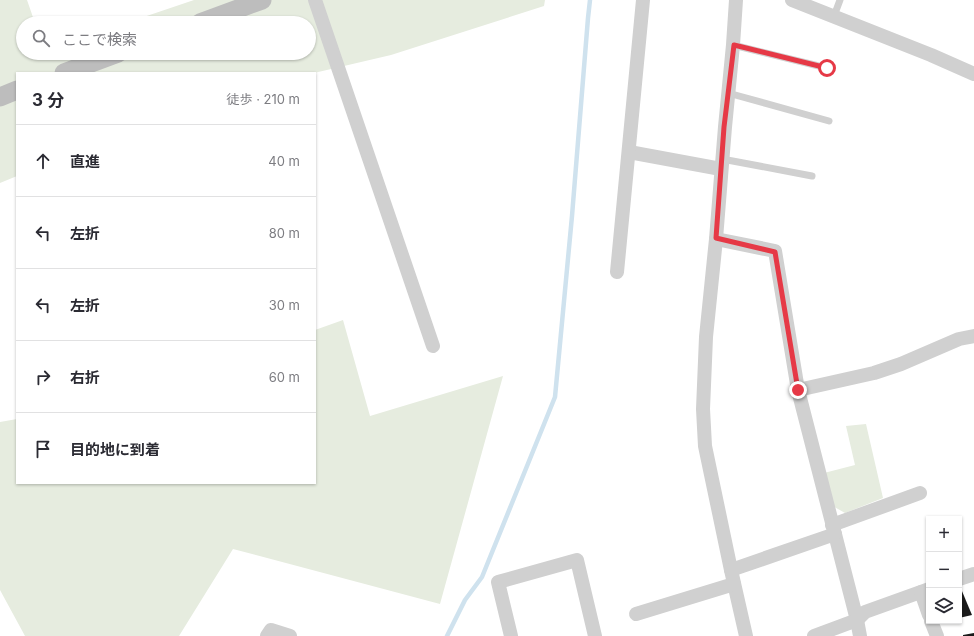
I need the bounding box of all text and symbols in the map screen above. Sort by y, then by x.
search box [16,16,316,60]
icon: search [30,27,52,49]
text: ここで検索 [62,30,137,49]
route start [818,59,836,77]
text: 3 分 [32,90,64,110]
text: 徒歩 · 210 m [226,91,300,107]
icon: ahead [32,150,54,172]
text: 直進 [70,152,100,171]
text: 40 m [268,153,300,169]
icon: left [32,222,54,244]
text: 左折 [70,224,100,243]
text: 80 m [269,225,300,241]
icon: left [32,294,54,316]
text: 左折 [70,296,100,315]
text: 30 m [269,297,300,313]
icon: right [32,366,54,388]
text: 右折 [70,368,100,387]
text: 60 m [269,369,300,385]
route end [789,381,807,399]
icon: arrive [32,438,54,460]
text: 目的地に到着 [70,440,160,459]
map controls [926,516,962,624]
button: + [926,516,962,552]
button: − [926,552,962,588]
button: layers [926,588,962,624]

